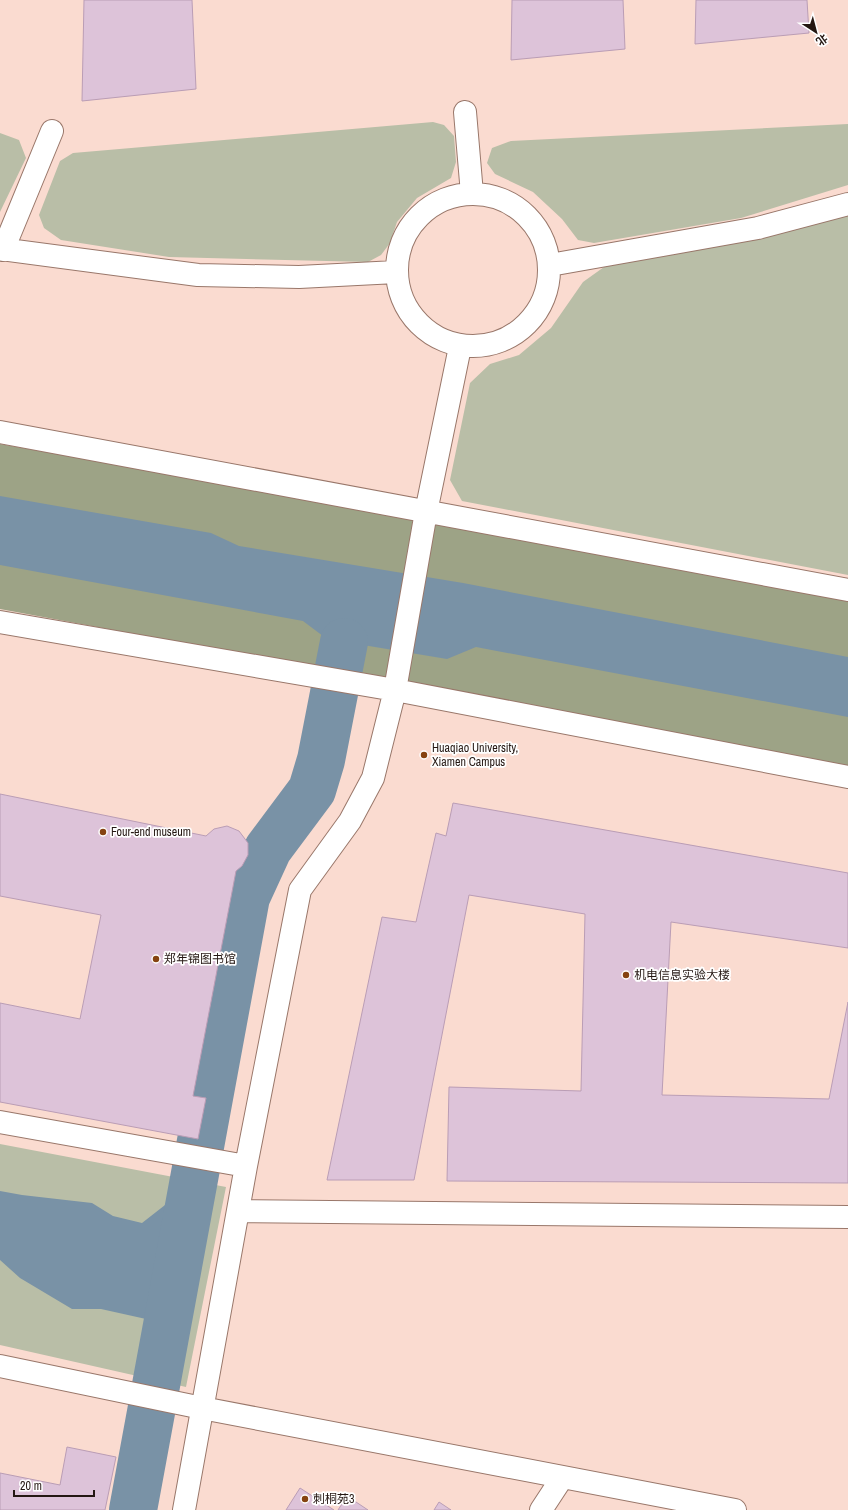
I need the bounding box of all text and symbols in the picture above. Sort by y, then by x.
north arrow [796,12,836,52]
text: 北 [813,31,830,49]
place label: Huaqiao University, Xiamen Campus [432,740,518,770]
marker: Huaqiao University, Xiamen Campus [419,750,429,760]
place label: Four-end museum [111,824,191,840]
marker: Four-end museum [98,827,108,837]
place label: 郑年锦图书馆 [164,951,236,967]
marker: 郑年锦图书馆 [151,954,161,964]
place label: 机电信息实验大楼 [634,967,730,983]
marker: 机电信息实验大楼 [621,970,631,980]
scale bar [14,1472,94,1498]
text: 20 m [20,1478,42,1494]
place label: 刺桐苑3 [313,1491,354,1507]
marker: 刺桐苑3 [300,1494,310,1504]

